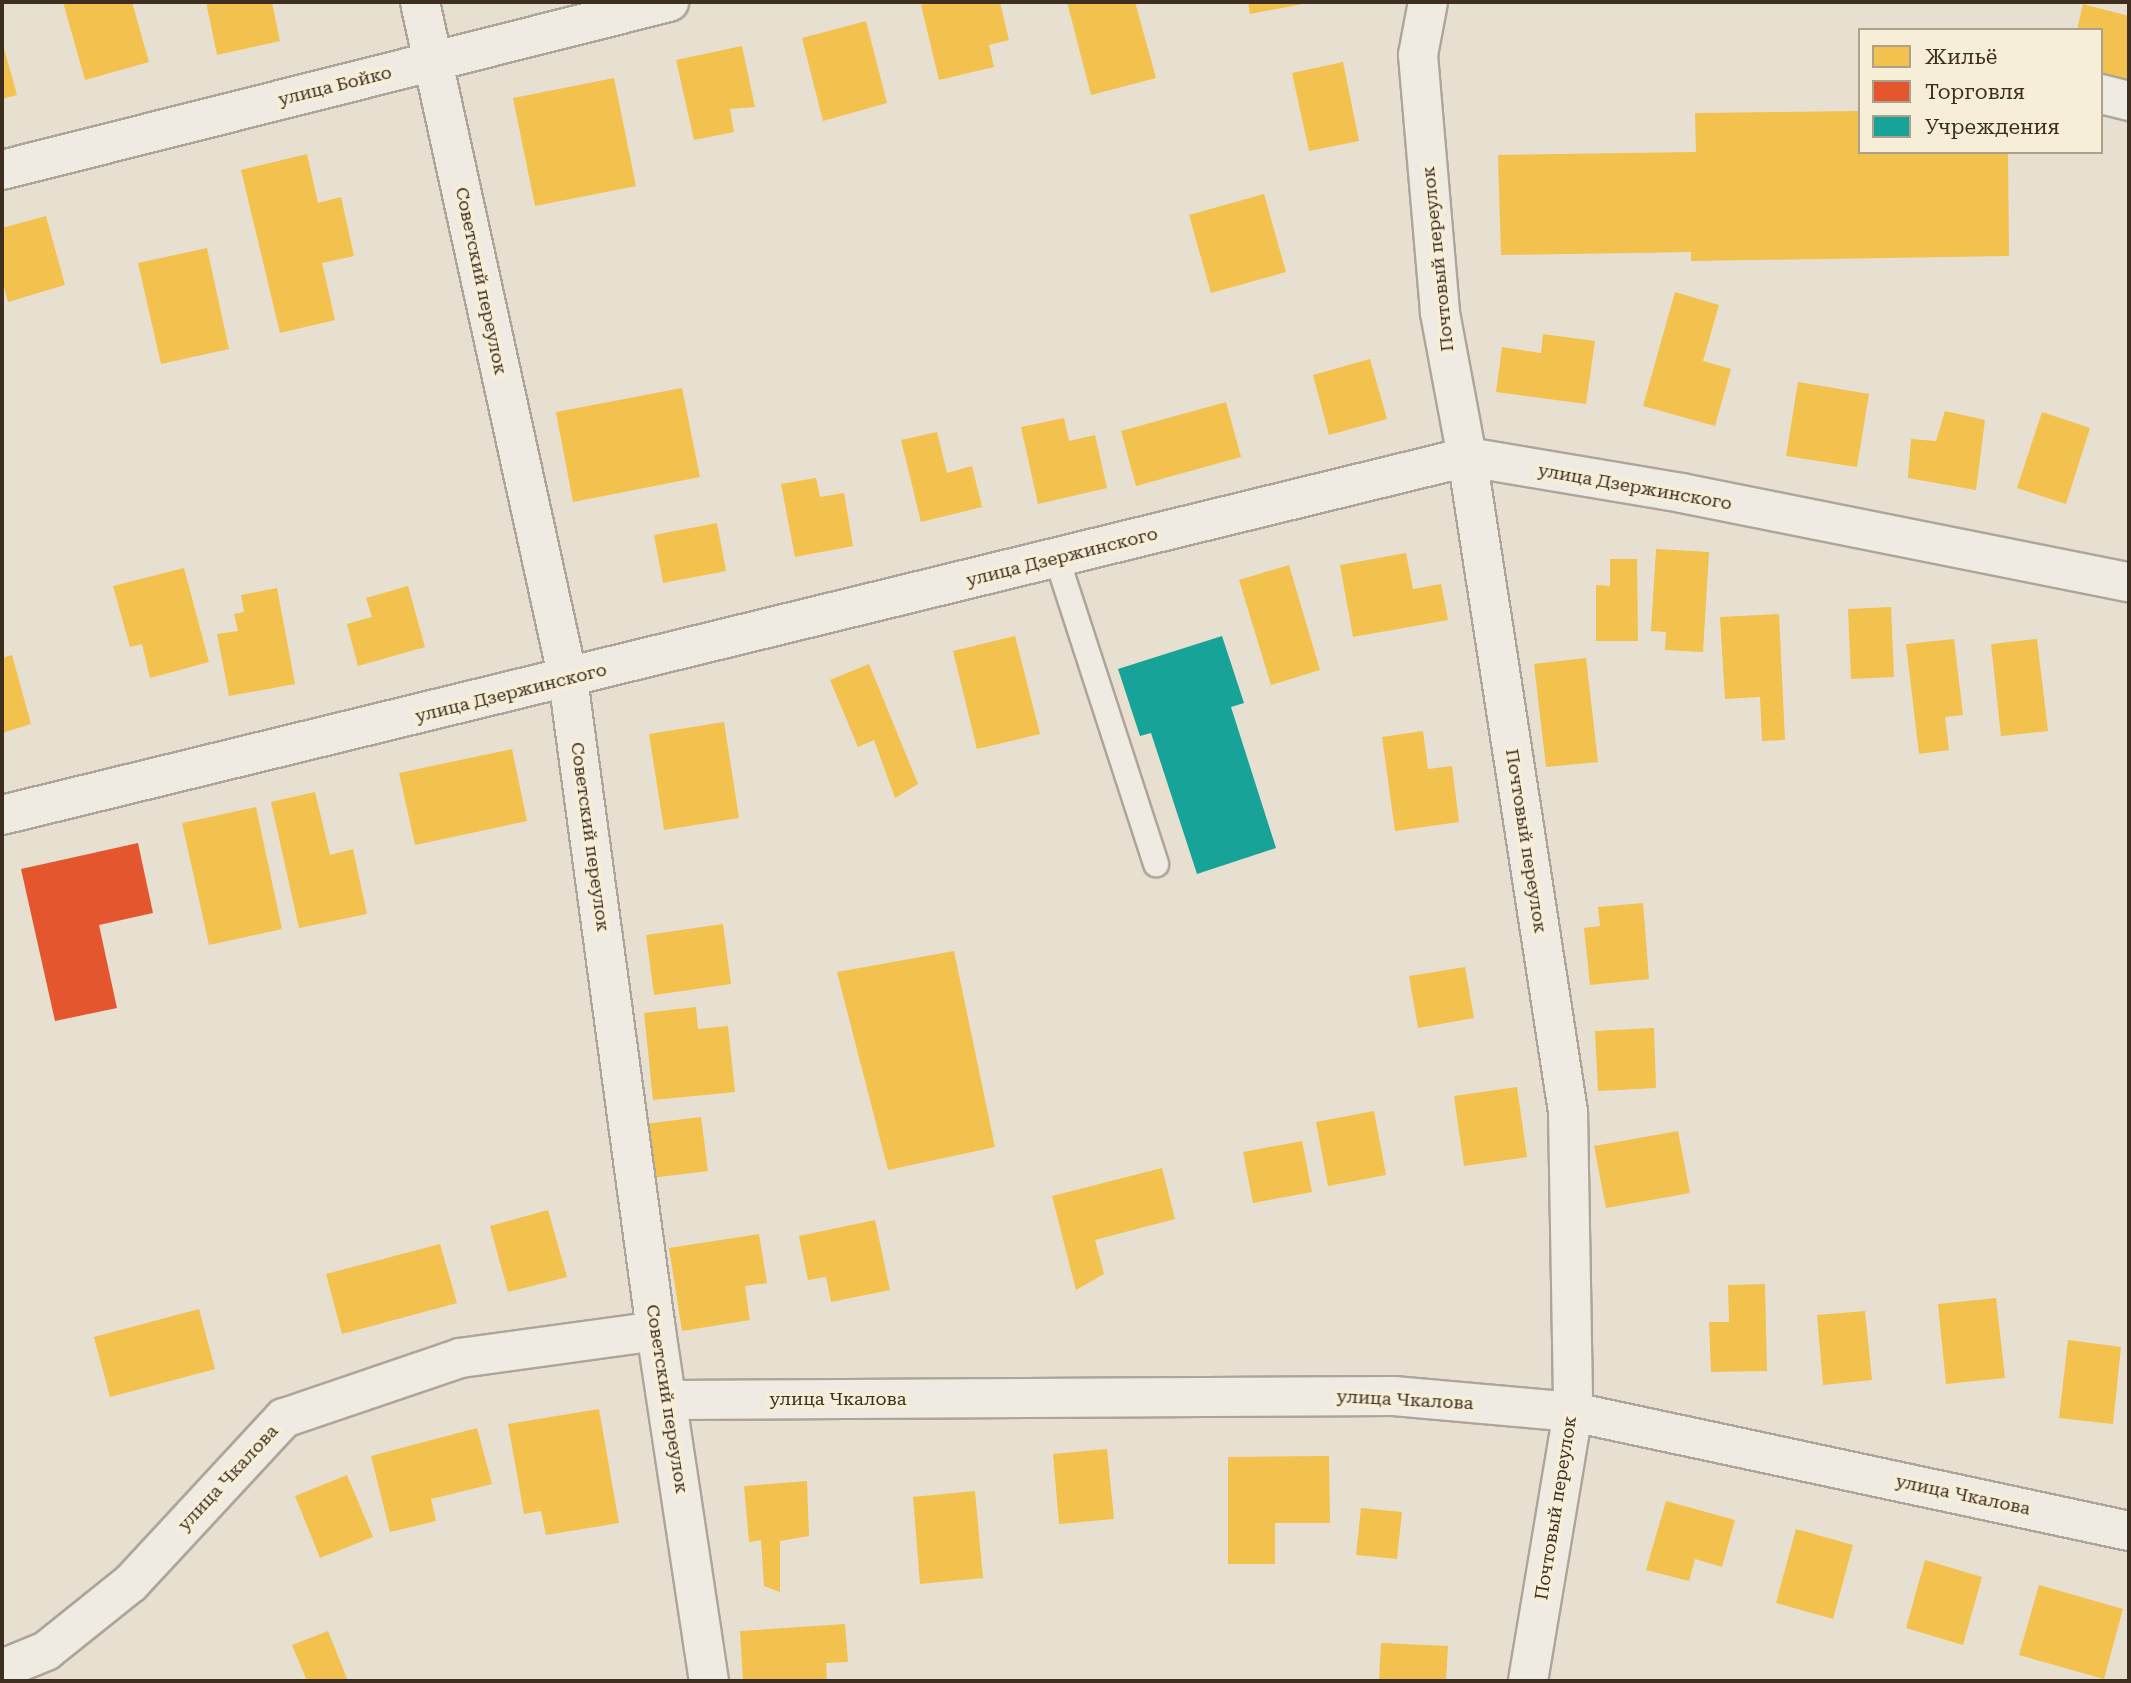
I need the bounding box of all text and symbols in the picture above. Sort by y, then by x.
legend [1858,28,2103,154]
text: Жильё [1925,45,1997,69]
street label: улица Бойко [276,61,394,111]
text: Торговля [1925,80,2025,104]
text: Учреждения [1925,115,2060,139]
street label: Почтовый переулок [1418,165,1458,353]
street label: Советский переулок [451,185,511,377]
street label: улица Дзержинского [1536,459,1734,515]
street label: улица Дзержинского [964,523,1160,591]
street label: улица Дзержинского [413,659,609,727]
street label: Советский переулок [566,741,614,933]
street label: Почтовый переулок [1501,747,1551,935]
street label: Советский переулок [641,1303,693,1495]
street label: улица Чкалова [1336,1386,1474,1414]
street label: улица Чкалова [770,1388,906,1410]
street label: Почтовый переулок [1531,1414,1581,1602]
street label: улица Чкалова [173,1421,283,1535]
street label: улица Чкалова [1894,1470,2032,1520]

